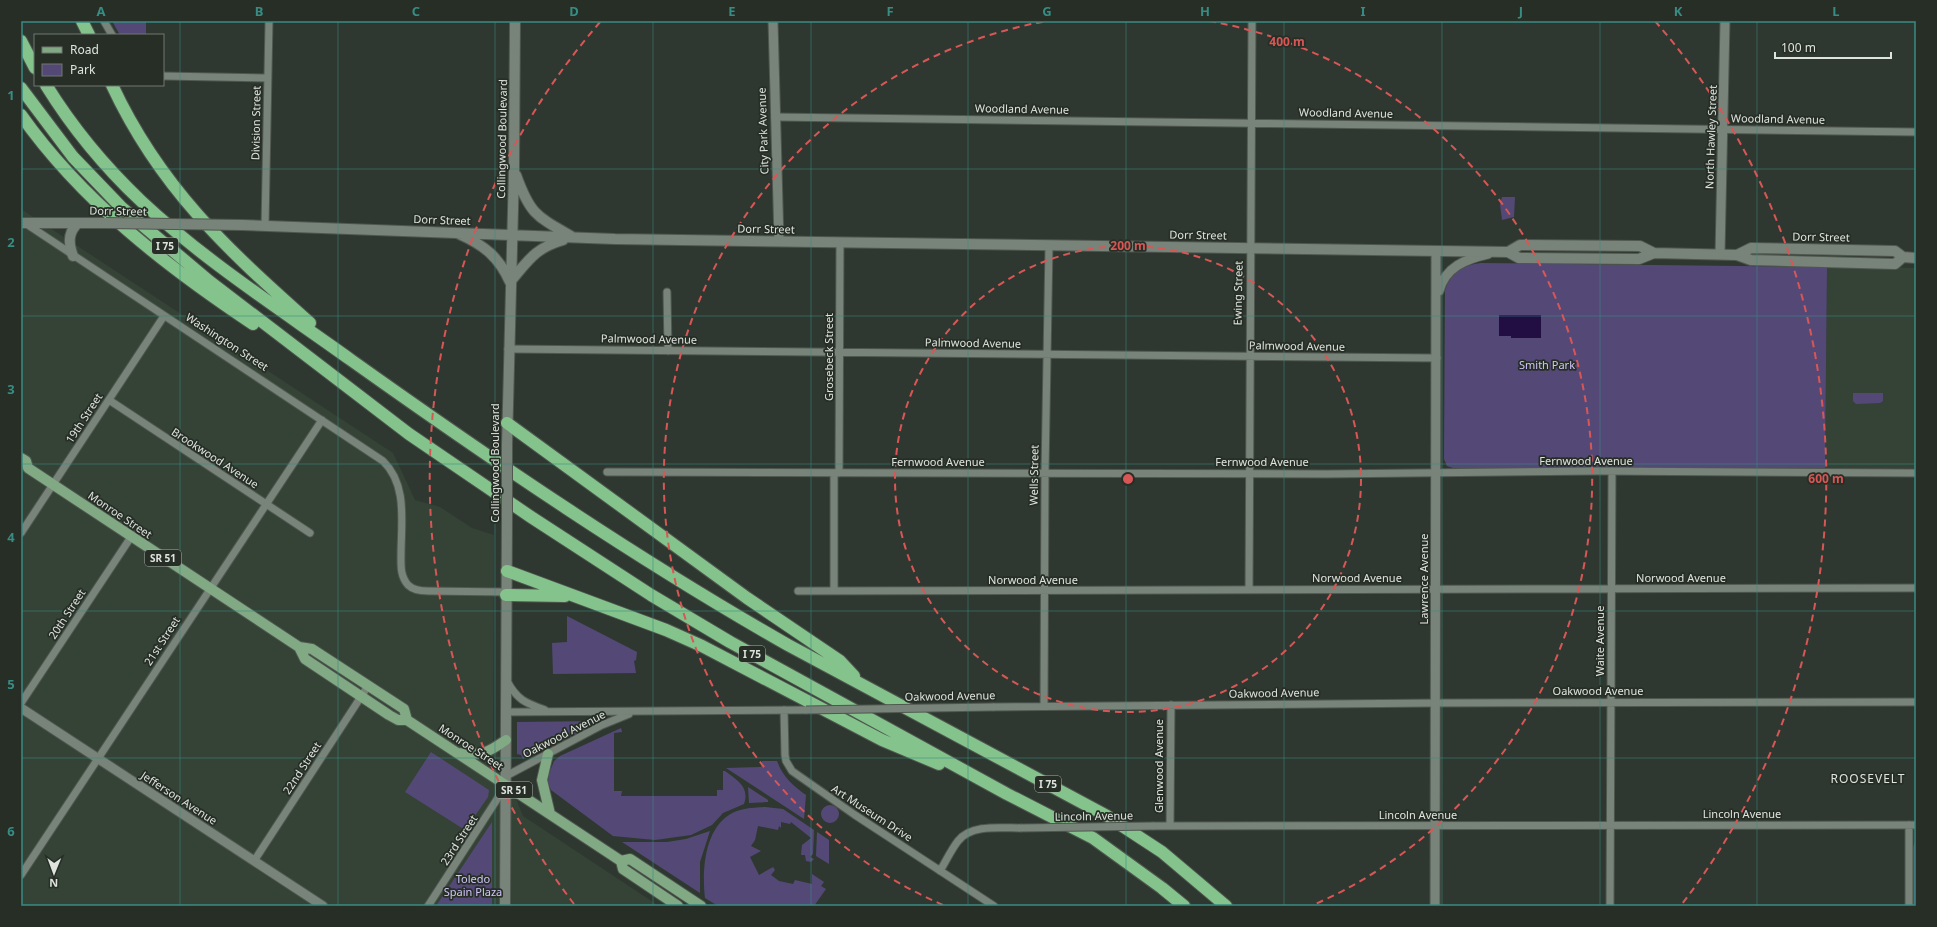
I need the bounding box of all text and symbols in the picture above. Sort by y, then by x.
text: A [97,2,106,20]
text: B [255,2,263,20]
text: C [412,2,420,20]
text: D [569,2,579,20]
text: E [728,2,736,20]
text: F [886,2,894,20]
text: G [1042,2,1052,20]
text: H [1200,2,1210,20]
text: I [1360,2,1366,20]
text: J [1518,2,1523,20]
text: K [1674,2,1683,20]
text: L [1832,2,1840,20]
text: 400 m [1269,33,1305,50]
legend [34,34,164,86]
scale bar [1775,34,1891,60]
text: 100 m [1781,39,1816,56]
text: Road [70,41,99,58]
text: Park [70,61,96,78]
street label: Collingwood Boulevard [493,79,510,199]
street label: North Hawley Street [1701,85,1720,189]
text: 1 [7,86,15,104]
street label: Division Street [247,86,264,160]
street label: City Park Avenue [753,87,772,175]
street label: Woodland Avenue [975,100,1069,117]
street label: Woodland Avenue [1299,104,1393,121]
street label: Woodland Avenue [1731,110,1825,127]
street label: Dorr Street [89,203,147,218]
street label: Dorr Street [413,211,471,228]
street label: Dorr Street [737,221,795,236]
street label: Dorr Street [1169,227,1227,242]
street label: Dorr Street [1792,229,1850,244]
text: 2 [7,233,15,251]
text: 200 m [1110,237,1146,254]
road number: I 75 [152,238,178,254]
street label: Ewing Street [1229,260,1246,325]
street label: Washington Street [183,309,271,374]
street label: Grosebeck Street [821,313,836,401]
street label: Palmwood Avenue [601,330,697,347]
street label: Palmwood Avenue [925,334,1021,351]
street label: Palmwood Avenue [1249,337,1345,354]
park label: Smith Park [1519,357,1575,372]
text: 3 [7,380,15,398]
street label: 19th Street [62,390,105,446]
street label: Collingwood Boulevard [487,403,502,523]
street label: Brookwood Avenue [169,424,262,491]
street label: Wells Street [1025,444,1042,505]
street label: Fernwood Avenue [1539,453,1633,468]
street label: Fernwood Avenue [891,454,985,469]
street label: Fernwood Avenue [1215,454,1309,469]
text: 600 m [1808,470,1844,487]
centre of rings [1121,472,1135,486]
street label: Monroe Street [85,488,155,542]
text: 4 [7,528,15,546]
street label: Lawrence Avenue [1416,534,1431,624]
road number: SR 51 [145,550,181,566]
street label: Norwood Avenue [1312,570,1402,585]
street label: Norwood Avenue [1636,570,1726,585]
street label: Norwood Avenue [988,572,1078,587]
street label: 20th Street [45,586,88,642]
street label: Waite Avenue [1592,606,1607,676]
street label: 21st Street [140,613,183,668]
road number: I 75 [739,646,765,662]
text: 5 [7,675,15,693]
street label: Oakwood Avenue [1553,683,1643,698]
street label: Oakwood Avenue [1228,684,1320,701]
street label: Oakwood Avenue [904,687,996,704]
street label: Oakwood Avenue [520,706,608,761]
street label: Glenwood Avenue [1151,719,1166,813]
street label: Monroe Street [436,720,506,773]
street label: 22nd Street [279,739,324,797]
street label: Jefferson Avenue [138,767,220,828]
district label: ROOSEVELT [1830,770,1906,787]
road number: I 75 [1035,776,1061,792]
street label: Art Museum Drive [829,781,916,844]
road number: SR 51 [496,782,532,798]
street label: Lincoln Avenue [1703,806,1781,821]
street label: Lincoln Avenue [1055,807,1133,824]
street label: Lincoln Avenue [1379,807,1457,822]
street label: 23rd Street [437,812,480,868]
text: 6 [7,822,15,840]
north arrow [34,853,74,893]
park label: Toledo Spain Plaza [444,871,502,899]
text: N [49,876,58,891]

